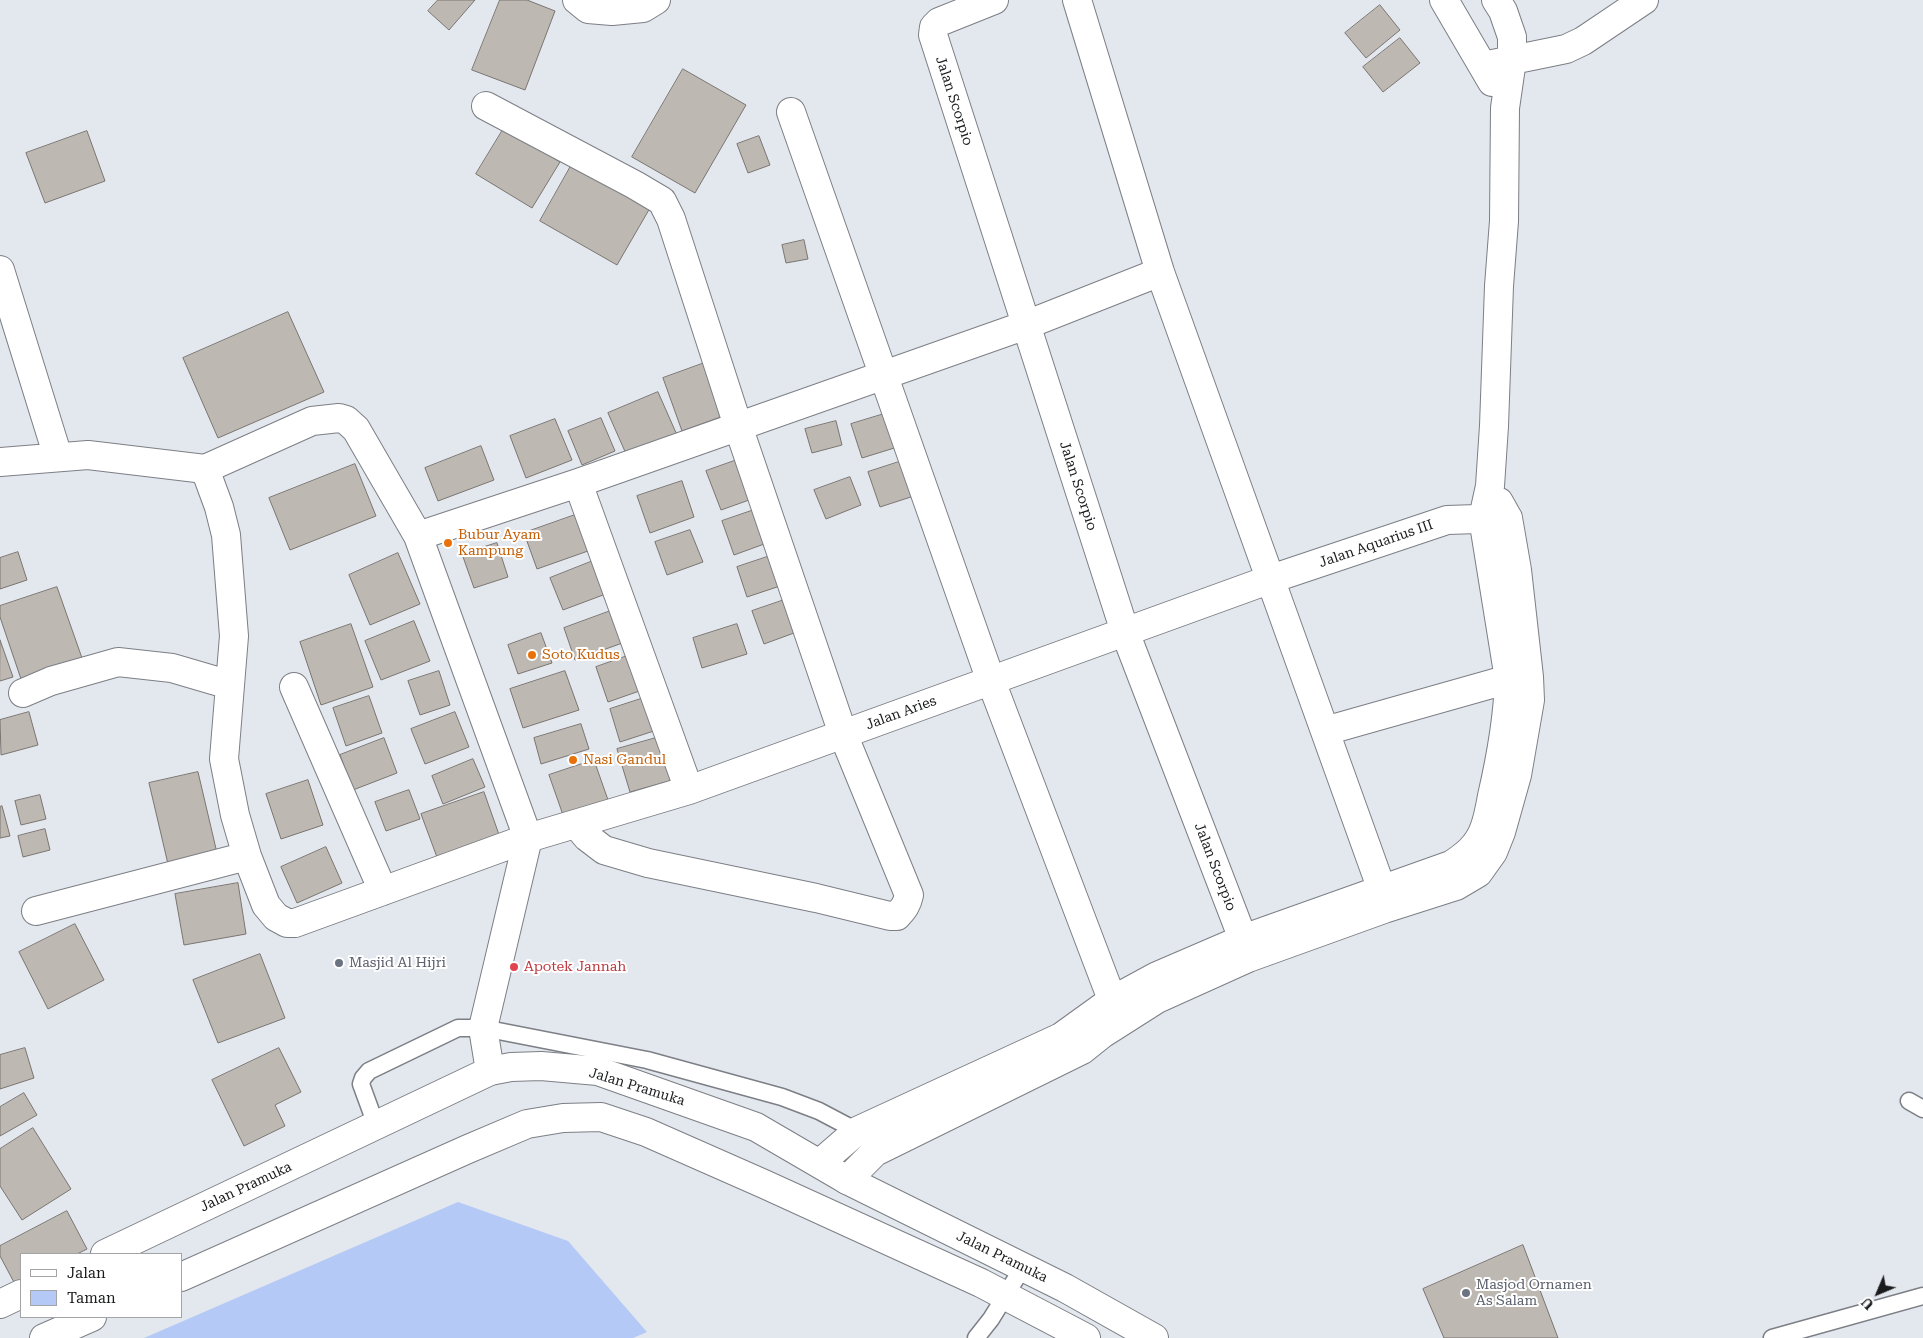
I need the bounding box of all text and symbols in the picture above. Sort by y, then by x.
street label: Jalan Scorpio [932,54,976,148]
street label: Jalan Scorpio [1056,439,1100,533]
street label: Jalan Aquarius III [1317,517,1435,571]
place label: Bubur Ayam Kampung [458,527,541,560]
marker: Bubur Ayam Kampung [442,537,454,549]
place label: Soto Kudus [542,647,620,663]
marker: Soto Kudus [526,649,538,661]
street label: Jalan Aries [863,692,939,734]
place label: Nasi Gandul [583,752,666,768]
marker: Nasi Gandul [567,754,579,766]
street label: Jalan Scorpio [1191,821,1239,913]
place label: Masjid Al Hijri [349,955,446,971]
marker: Masjid Al Hijri [333,957,345,969]
place label: Apotek Jannah [524,959,626,975]
marker: Apotek Jannah [508,961,520,973]
street label: Jalan Pramuka [587,1064,687,1110]
street label: Jalan Pramuka [197,1158,295,1216]
street label: Jalan Pramuka [954,1228,1050,1286]
legend [20,1253,182,1318]
text: Jalan [67,1264,106,1282]
north arrow [1853,1268,1903,1318]
place label: Masjod Ornamen As Salam [1476,1277,1592,1310]
marker: Masjod Ornamen As Salam [1460,1287,1472,1299]
text: Taman [67,1289,116,1307]
text: U [1858,1294,1877,1313]

